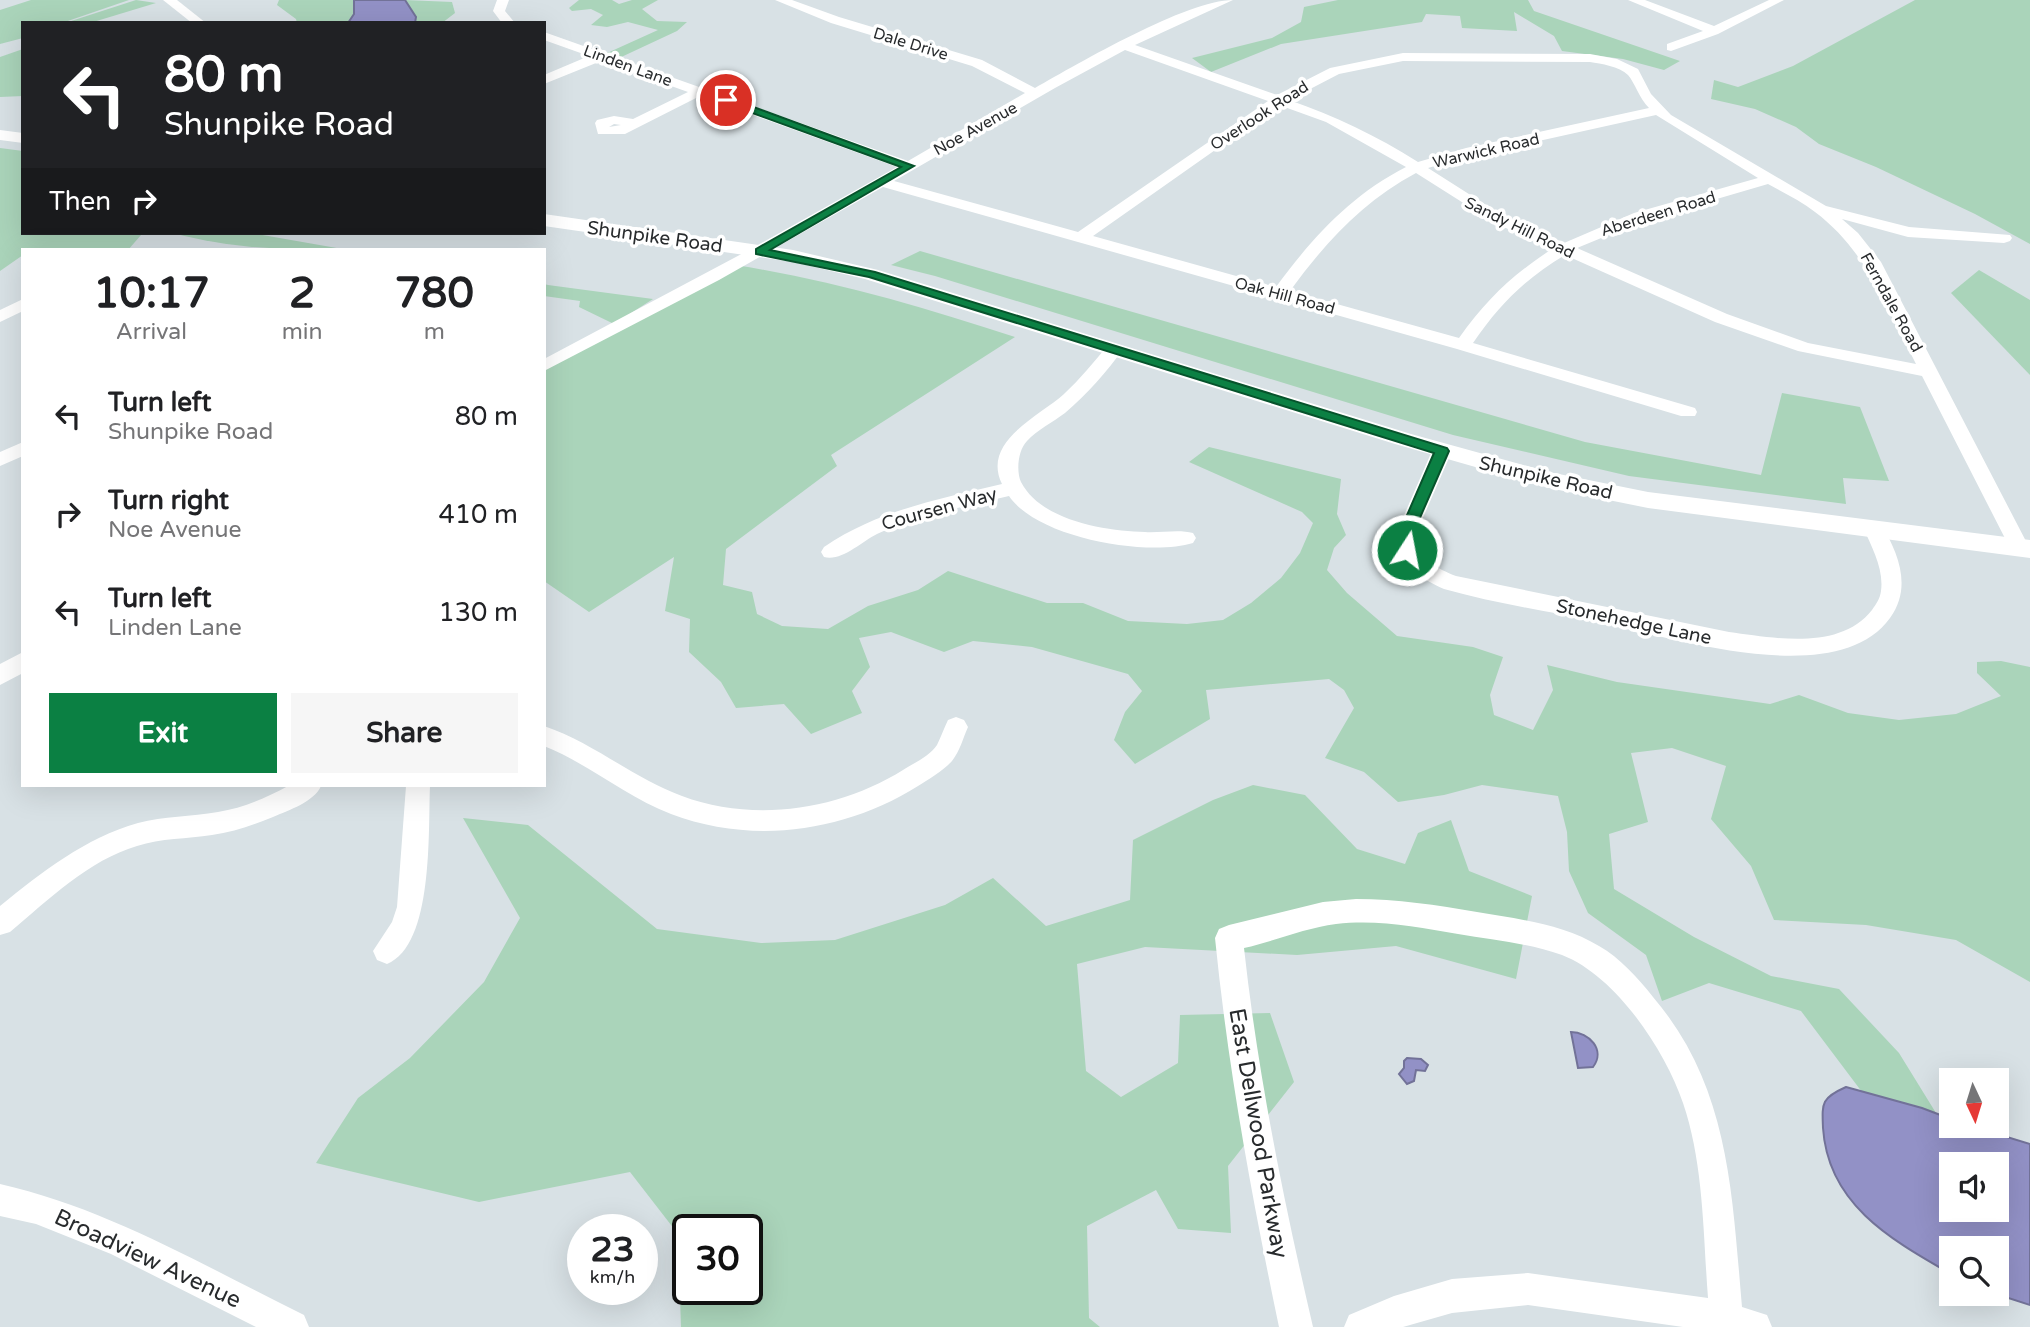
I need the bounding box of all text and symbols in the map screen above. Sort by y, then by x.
street label: Dale Drive [871,23,951,65]
street label: Linden Lane [581,41,675,91]
text: 80 m [164,46,283,105]
icon: left [49,49,140,140]
pin [696,70,756,130]
street label: Overlook Road [1207,77,1312,155]
icon: arrive [707,81,745,119]
street label: Noe Avenue [930,98,1021,160]
text: Shunpike Road [164,106,394,144]
street label: Warwick Road [1431,129,1542,173]
icon: right [125,182,163,220]
text: Then [49,186,111,217]
street label: Aberdeen Road [1598,187,1718,241]
street label: Sandy Hill Road [1461,193,1578,263]
street label: Shunpike Road [586,217,724,257]
street label: Ferndale Road [1856,249,1927,356]
text: 10:17 [93,268,210,319]
text: 2 [289,268,315,319]
text: 780 [395,268,474,319]
street label: Oak Hill Road [1232,273,1337,319]
text: Arrival [116,318,187,346]
text: min [282,318,323,346]
text: m [424,318,445,346]
text: Turn left [108,387,211,418]
icon: left [49,397,87,435]
text: 80 m [455,401,518,432]
text: Shunpike Road [108,418,273,446]
street label: Shunpike Road [1477,452,1615,504]
street label: Coursen Way [879,483,1000,535]
text: Turn right [108,485,229,516]
icon: right [49,495,87,533]
text: 410 m [438,499,518,530]
position arrow [1370,513,1444,587]
text: Noe Avenue [108,516,241,544]
text: Turn left [108,583,211,614]
icon: left [49,593,87,631]
street label: Stonehedge Lane [1554,595,1713,649]
text: 130 m [438,597,518,628]
text: Linden Lane [108,614,242,642]
button: Exit [49,693,277,773]
button: Share [291,693,518,773]
street label: East Dellwood Parkway [1222,1006,1294,1260]
north arrow [1939,1068,2009,1138]
map controls [1939,1068,2009,1306]
button: sound [1939,1152,2009,1222]
street label: Broadview Avenue [50,1203,245,1314]
speed limit sign: 30 [672,1214,763,1305]
text: 23 [591,1229,634,1271]
button: search [1939,1236,2009,1306]
text: km/h [590,1266,635,1288]

